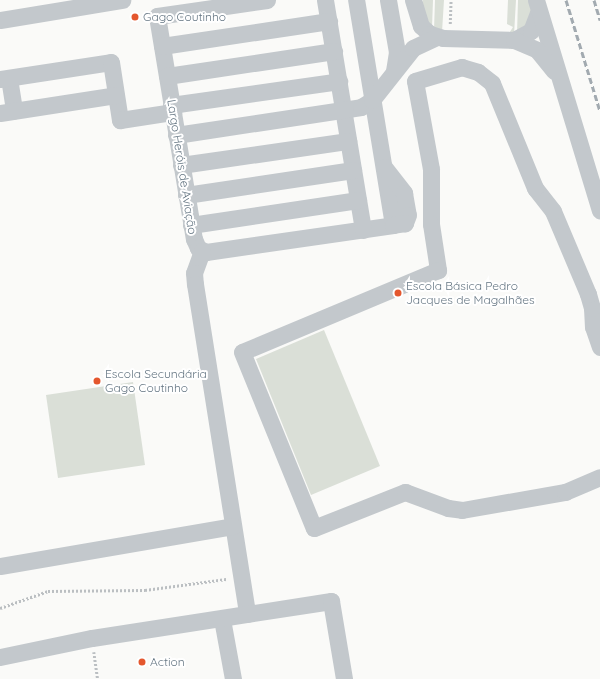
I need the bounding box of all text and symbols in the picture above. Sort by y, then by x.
place label: Gago Coutinho [143,10,226,24]
marker: Gago Coutinho [130,12,140,22]
street label: Largo Heróis de Aviação [164,99,200,235]
place label: Escola Básica Pedro Jacques de Magalhães [406,279,535,307]
marker: Escola Básica Pedro Jacques de Magalhães [393,288,403,298]
place label: Escola Secundária Gago Coutinho [105,367,207,395]
marker: Escola Secundária Gago Coutinho [92,376,102,386]
place label: Action [150,655,185,669]
marker: Action [137,657,147,667]

